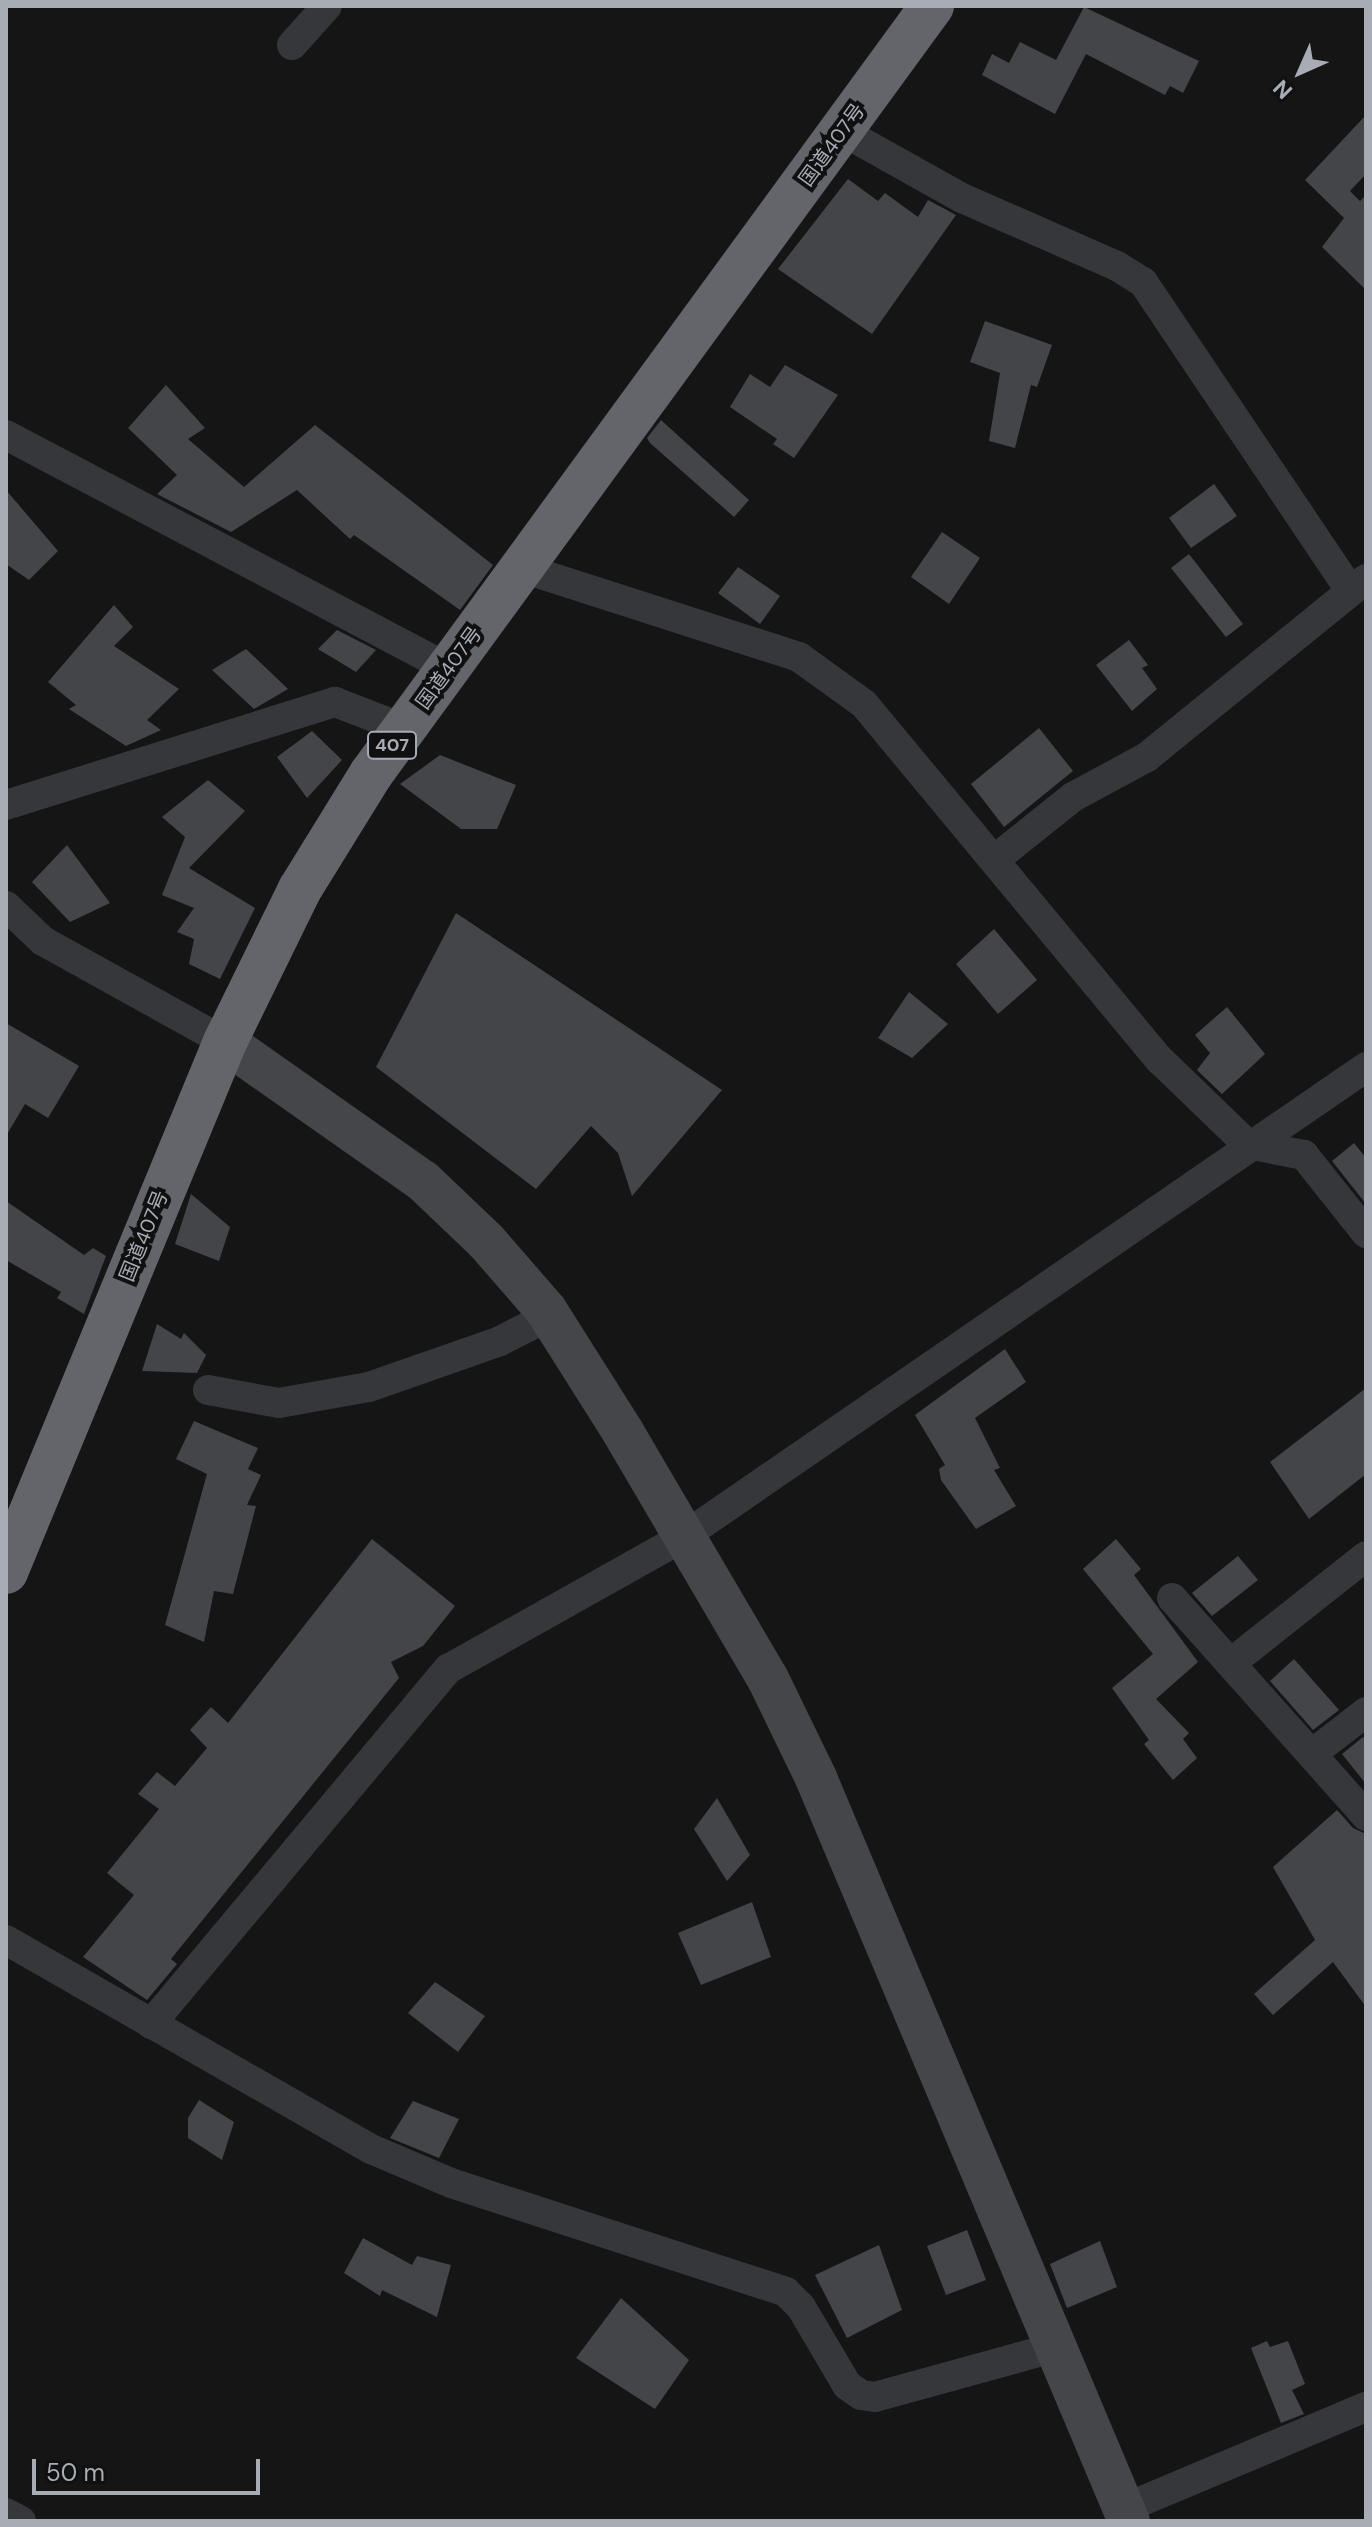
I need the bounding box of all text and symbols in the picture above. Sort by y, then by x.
north arrow [1260,32,1340,112]
text: N [1267,73,1299,105]
street label: 国道407号 [794,99,870,191]
street label: 国道407号 [411,622,487,714]
road number: 407 [366,731,418,759]
street label: 国道407号 [115,1187,173,1285]
scale bar [36,2443,264,2493]
text: 50 m [46,2457,105,2488]

